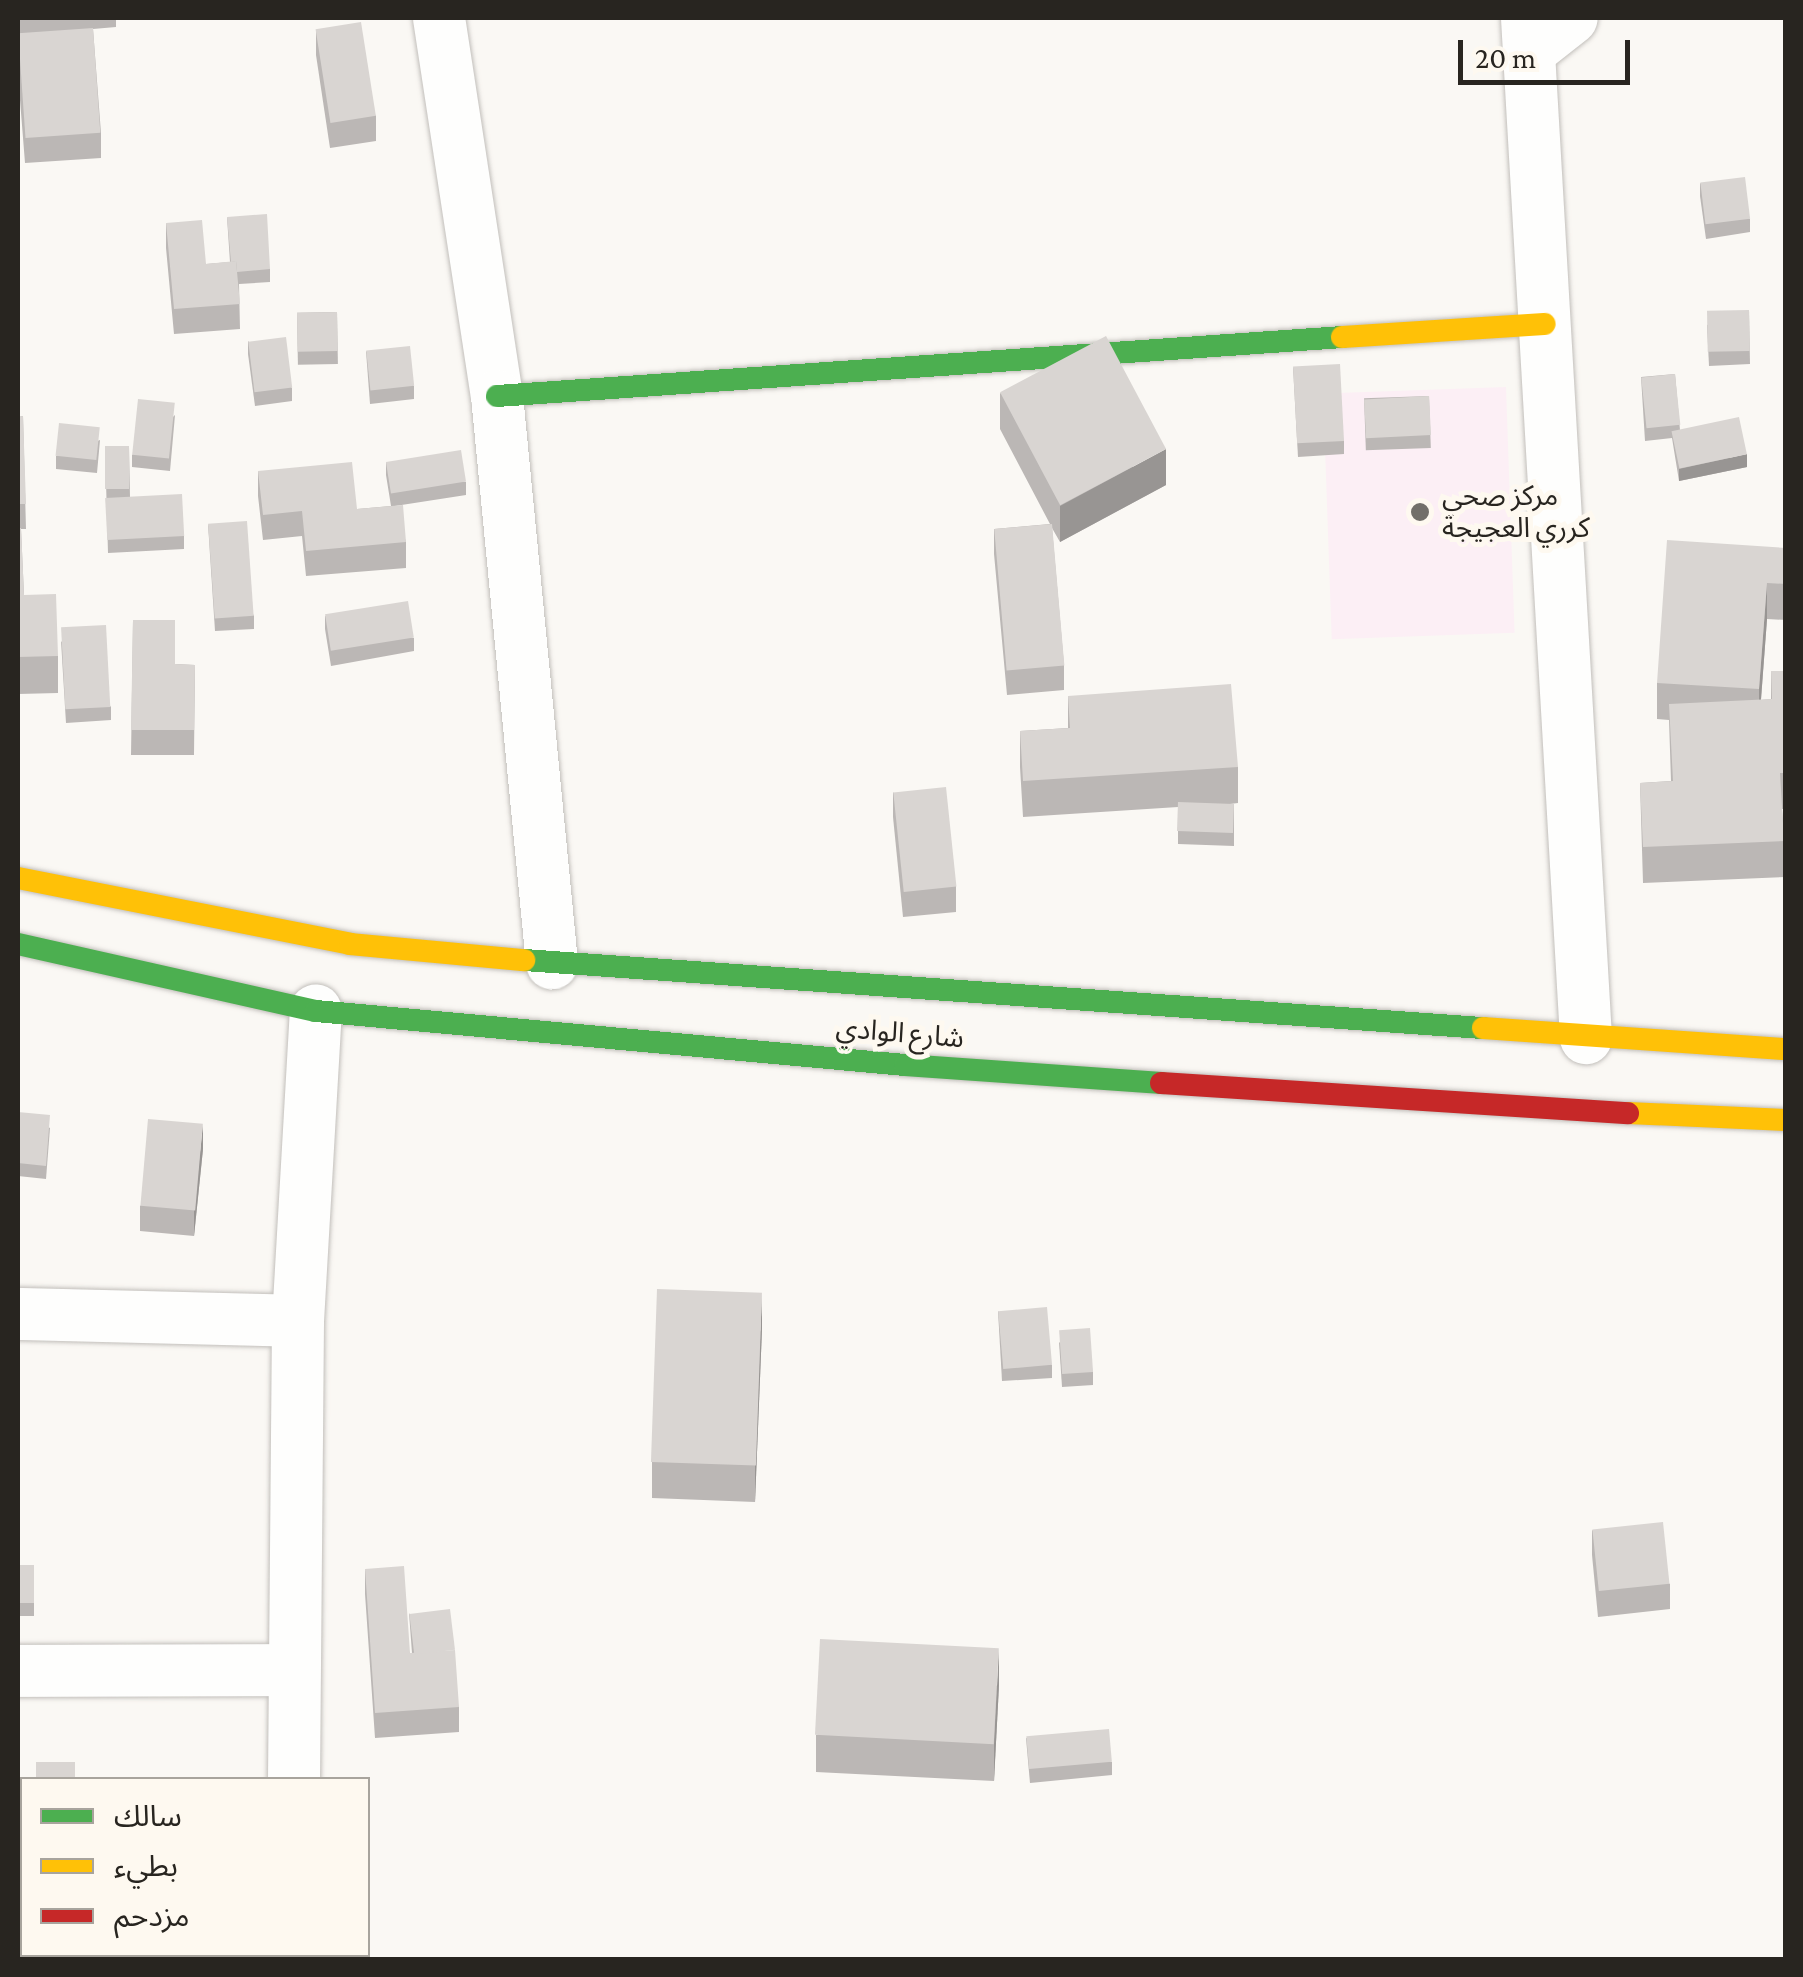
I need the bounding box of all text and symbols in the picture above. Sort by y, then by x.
scale bar [1463,20,1636,82]
text: 20 m [1475,41,1536,74]
place label: مركز صحي كرري العجيجة [1442,479,1590,545]
marker: مركز صحي كرري العجيجة [1407,499,1433,525]
street label: شارع الوادي [835,1011,965,1055]
legend [20,1777,370,1957]
text: سالك [114,1799,182,1832]
text: بطيء [114,1849,178,1882]
text: مزدحم [114,1899,190,1932]

